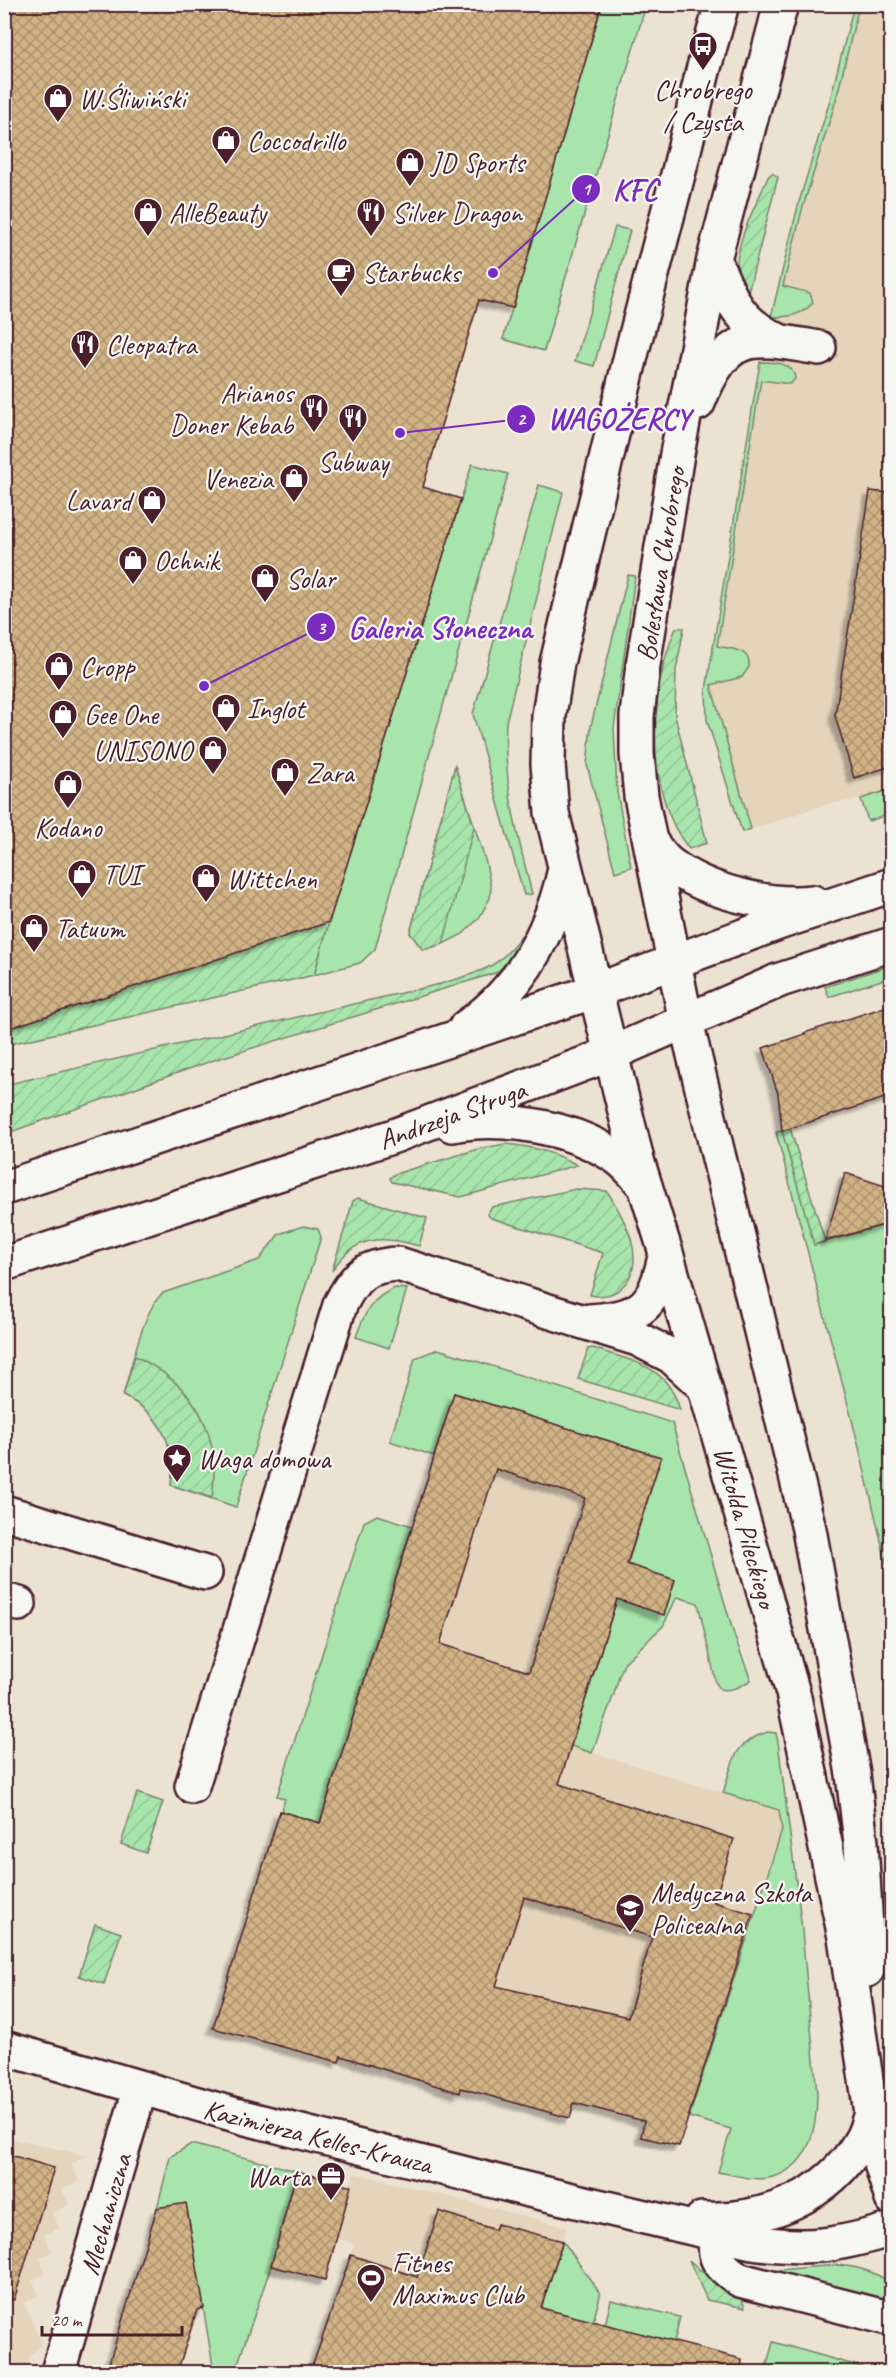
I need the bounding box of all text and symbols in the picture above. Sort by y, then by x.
bus stop icon: Chrobrego / Czysta [687,30,719,72]
place label: Chrobrego / Czysta [654,72,754,139]
place label: W.Śliwiński [79,81,189,116]
shop icon: W.Śliwiński [42,82,74,124]
place label: Coccodrillo [247,123,348,158]
shop icon: Coccodrillo [210,124,242,166]
place label: JD Sports [429,145,527,180]
shop icon: JD Sports [394,146,426,188]
callout: KFC [571,165,670,213]
text: KFC [613,171,662,209]
text: 1 [582,178,592,200]
place label: AlleBeauty [169,195,268,230]
place label: Silver Dragon [392,195,523,230]
shop icon: AlleBeauty [132,196,164,238]
restaurant icon: Silver Dragon [355,196,387,238]
place label: Starbucks [362,255,462,290]
cafe icon: Starbucks [325,256,357,298]
place label: Cleopatra [106,327,198,362]
restaurant icon: Cleopatra [69,328,101,370]
place label: Arianos Doner Kebab [169,375,295,442]
restaurant icon: Arianos Doner Kebab [298,392,330,434]
callout: WAGOŻERCY [506,395,703,443]
text: WAGOŻERCY [548,400,695,438]
restaurant icon: Subway [337,402,369,444]
text: 2 [517,408,527,430]
place label: Subway [318,444,391,479]
place label: Venezia [203,461,275,496]
shop icon: Venezia [278,462,310,504]
street label: Bolesława Chrobrego [628,462,694,663]
place label: Lavard [66,483,135,518]
shop icon: Lavard [136,484,168,526]
place label: Ochnik [154,543,221,578]
shop icon: Ochnik [117,544,149,586]
place label: Solar [286,561,337,596]
shop icon: Solar [249,562,281,604]
callout: Galeria Słoneczna [306,603,544,651]
text: Galeria Słoneczna [348,609,534,647]
text: 3 [317,617,327,639]
place label: Cropp [80,649,137,684]
shop icon: Cropp [43,650,75,692]
place label: Inglot [247,691,307,726]
shop icon: Inglot [210,692,242,734]
place label: Gee One [84,697,160,732]
shop icon: Gee One [47,698,79,740]
place label: UNISONO [94,733,195,768]
shop icon: UNISONO [197,734,229,776]
place label: Zara [306,755,355,790]
shop icon: Zara [269,756,301,798]
shop icon: Kodano [52,768,84,810]
place label: Kodano [34,810,104,845]
place label: TUI [103,857,146,892]
shop icon: TUI [66,858,98,900]
place label: Wittchen [227,861,317,896]
shop icon: Wittchen [190,862,222,904]
place label: Tatuum [55,911,127,946]
shop icon: Tatuum [18,912,50,954]
street label: Andrzeja Struga [374,1071,532,1157]
place label: Waga domowa [198,1441,332,1476]
place icon: Waga domowa [161,1442,193,1484]
street label: Witolda Pileckiego [706,1443,786,1615]
place label: Medyczna Szkoła Policealna [651,1875,814,1942]
school or university icon: Medyczna Szkoła Policealna [614,1892,646,1934]
street label: Kazimierza Kelles-Krauza [200,2091,438,2182]
street label: Mechaniczna [71,2148,140,2279]
place label: Warta [247,2159,312,2194]
office icon: Warta [315,2160,347,2202]
place label: Fitnes Maximus Club [392,2245,526,2312]
sports icon: Fitnes Maximus Club [355,2262,387,2304]
scale bar [42,2299,182,2337]
text: 20 m [51,2309,84,2331]

